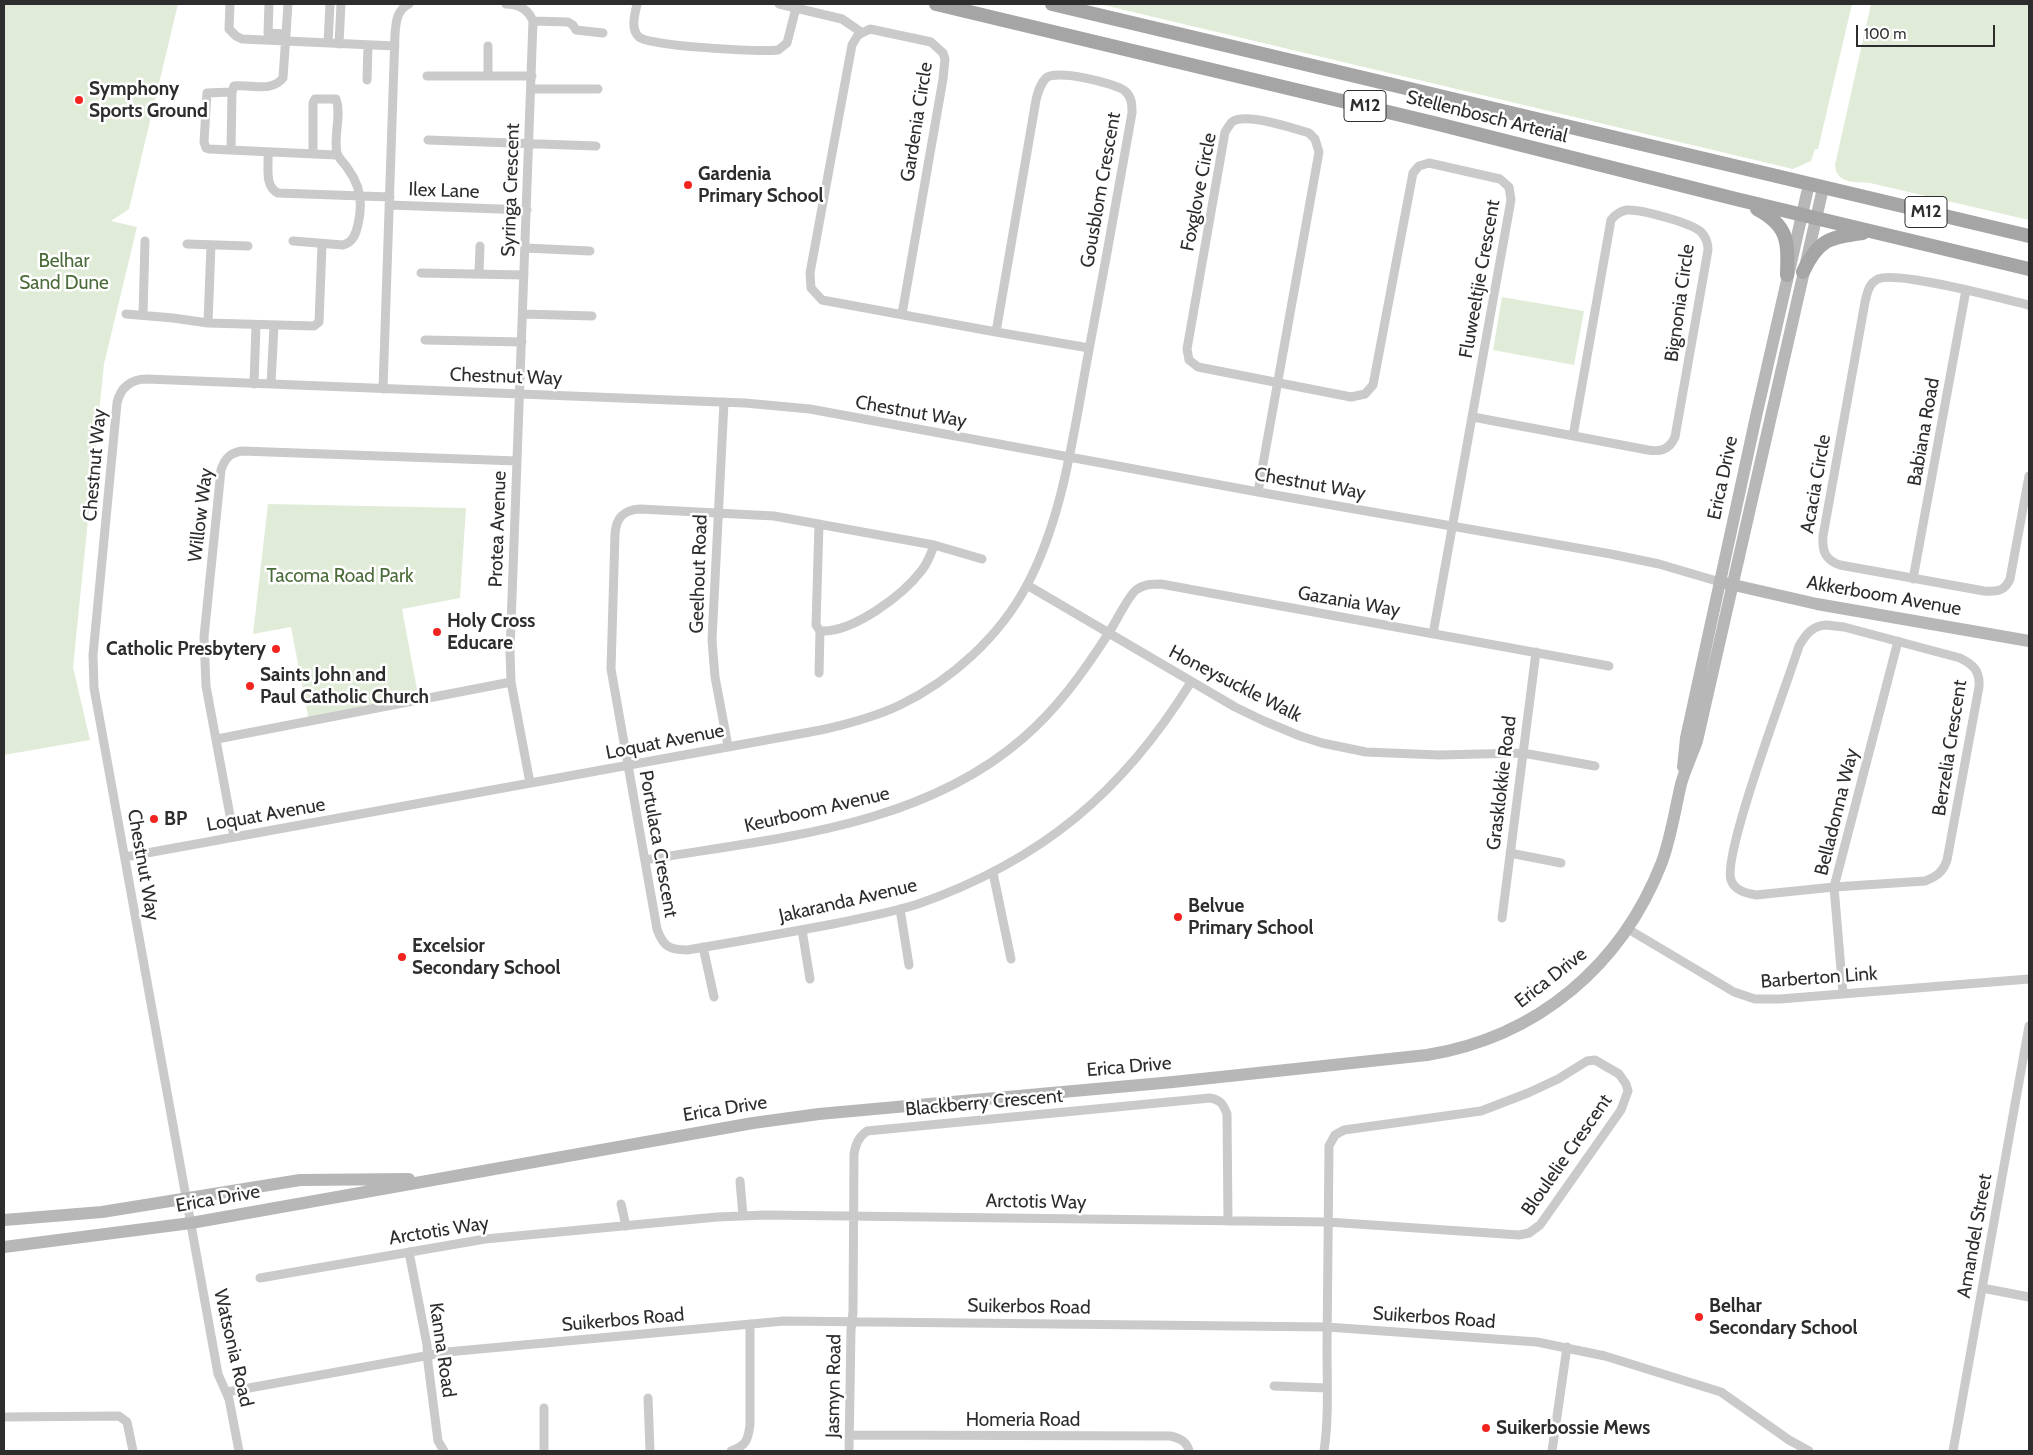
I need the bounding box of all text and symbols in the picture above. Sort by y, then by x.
scale bar [1858,15,1997,47]
text: 100 m [1864,25,1906,43]
street label: Gardenia Circle [896,61,938,183]
place label: Symphony Sports Ground [89,78,208,122]
street label: Stellenbosch Arterial [1404,86,1570,148]
road number: M12 [1344,90,1386,122]
marker: Symphony Sports Ground [73,94,85,106]
street label: Gousblom Crescent [1076,111,1126,269]
street label: Syringa Crescent [497,123,525,257]
street label: Foxglove Circle [1176,131,1222,253]
place label: Gardenia Primary School [698,163,824,207]
street label: Ilex Lane [408,178,480,204]
marker: Gardenia Primary School [682,179,694,191]
road number: M12 [1905,196,1947,228]
street label: Fluweeltjie Crescent [1455,198,1505,360]
street label: Bignonia Circle [1660,243,1700,363]
park label: Belhar Sand Dune [19,250,109,294]
street label: Chestnut Way [449,364,563,390]
street label: Babiana Road [1903,376,1945,488]
street label: Chestnut Way [853,391,969,433]
street label: Chestnut Way [79,408,111,522]
street label: Acacia Circle [1796,433,1836,535]
street label: Erica Drive [1703,434,1743,522]
street label: Chestnut Way [1252,463,1368,505]
street label: Willow Way [184,467,218,563]
street label: Protea Avenue [485,470,511,588]
street label: Geelhout Road [686,514,712,634]
park label: Tacoma Road Park [267,565,413,587]
street label: Akkerboom Avenue [1805,571,1963,621]
street label: Gazania Way [1296,582,1402,622]
place label: Holy Cross Educare [447,610,535,654]
marker: Holy Cross Educare [431,626,443,638]
place label: Catholic Presbytery [106,638,266,660]
street label: Honeysuckle Walk [1165,641,1305,727]
marker: Catholic Presbytery [270,643,282,655]
place label: Saints John and Paul Catholic Church [260,664,429,708]
street label: Berzelia Crescent [1928,678,1972,818]
marker: Saints John and Paul Catholic Church [244,680,256,692]
street label: Grasklokkie Road [1482,715,1522,851]
street label: Loquat Avenue [604,719,726,765]
street label: Belladonna Way [1810,746,1864,878]
street label: Portulaca Crescent [634,769,682,919]
street label: Keurboom Avenue [742,782,892,838]
street label: Loquat Avenue [205,793,327,837]
street label: Chestnut Way [122,807,164,923]
place label: BP [164,808,187,830]
marker: BP [148,813,160,825]
street label: Jakaranda Avenue [777,874,919,928]
place label: Belvue Primary School [1188,895,1314,939]
marker: Belvue Primary School [1172,911,1184,923]
place label: Excelsior Secondary School [412,935,561,979]
street label: Erica Drive [1510,943,1592,1013]
marker: Excelsior Secondary School [396,951,408,963]
street label: Barberton Link [1760,963,1878,993]
street label: Erica Drive [1086,1052,1172,1082]
street label: Blackberry Crescent [904,1085,1064,1121]
street label: Bloulelie Crescent [1517,1090,1617,1220]
street label: Erica Drive [681,1091,769,1127]
street label: Amandel Street [1953,1172,1997,1300]
street label: Erica Drive [174,1180,262,1218]
street label: Arctotis Way [985,1190,1087,1214]
street label: Arctotis Way [387,1212,491,1250]
street label: Watsonia Road [208,1287,258,1409]
street label: Suikerbos Road [967,1295,1091,1319]
place label: Belhar Secondary School [1709,1295,1858,1339]
street label: Kanna Road [424,1301,460,1399]
street label: Suikerbos Road [1372,1302,1496,1334]
street label: Suikerbos Road [561,1303,685,1337]
marker: Belhar Secondary School [1693,1311,1705,1323]
street label: Jasmyn Road [822,1334,846,1438]
street label: Homeria Road [966,1409,1080,1431]
place label: Suikerbossie Mews [1496,1417,1650,1439]
marker: Suikerbossie Mews [1480,1422,1492,1434]

